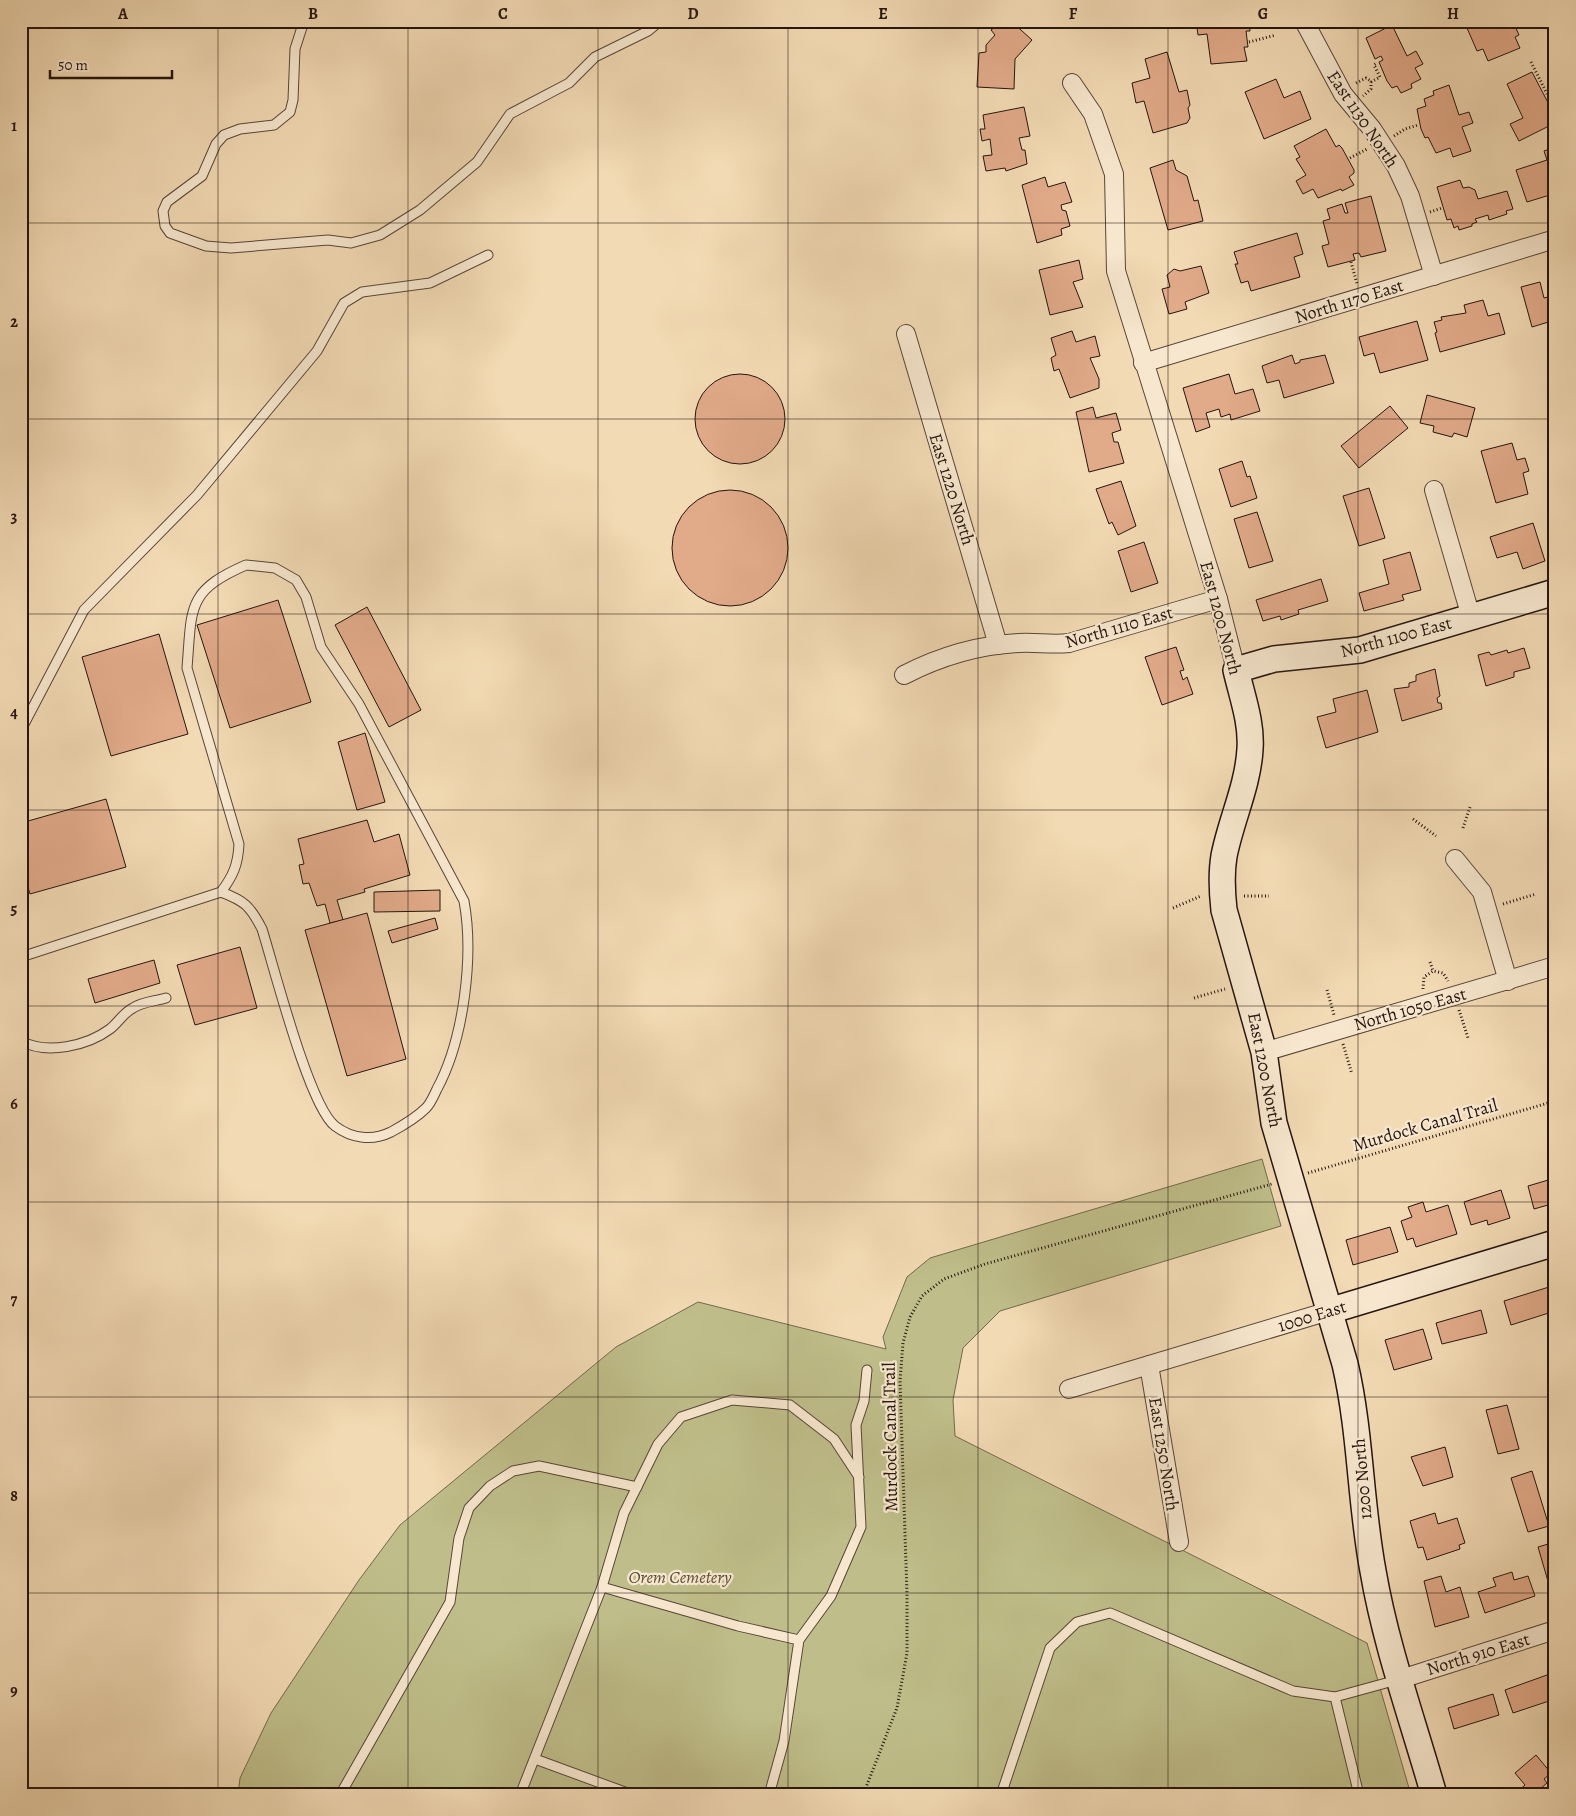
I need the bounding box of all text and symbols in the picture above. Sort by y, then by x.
text: A [117,3,129,25]
text: B [308,3,318,25]
text: C [498,3,508,25]
text: D [687,3,699,25]
text: E [878,3,888,25]
text: F [1069,3,1078,25]
text: G [1258,3,1268,25]
text: H [1447,3,1459,25]
scale bar [50,48,172,80]
text: 50 m [58,55,88,75]
street label: East 1130 North [1322,66,1405,173]
text: 1 [11,115,17,137]
street label: North 1170 East [1292,273,1406,329]
text: 2 [10,311,18,333]
street label: East 1220 North [924,430,981,548]
text: 3 [11,506,18,528]
street label: East 1200 North [1194,558,1248,678]
street label: North 1110 East [1062,600,1176,654]
street label: North 1100 East [1338,611,1454,663]
text: 4 [10,702,18,724]
text: 5 [11,898,18,920]
street label: North 1050 East [1351,981,1469,1037]
street label: East 1200 North [1242,1010,1288,1130]
text: 6 [10,1093,18,1115]
street label: Murdock Canal Trail [1350,1093,1501,1157]
text: 7 [11,1289,18,1311]
street label: 1000 East [1275,1294,1349,1338]
street label: Murdock Canal Trail [877,1361,903,1512]
street label: East 1250 North [1143,1395,1185,1513]
street label: 1200 North [1346,1437,1378,1521]
text: 8 [10,1485,18,1507]
park label: Orem Cemetery [628,1565,732,1589]
street label: North 910 East [1423,1627,1533,1681]
text: 9 [10,1680,18,1702]

